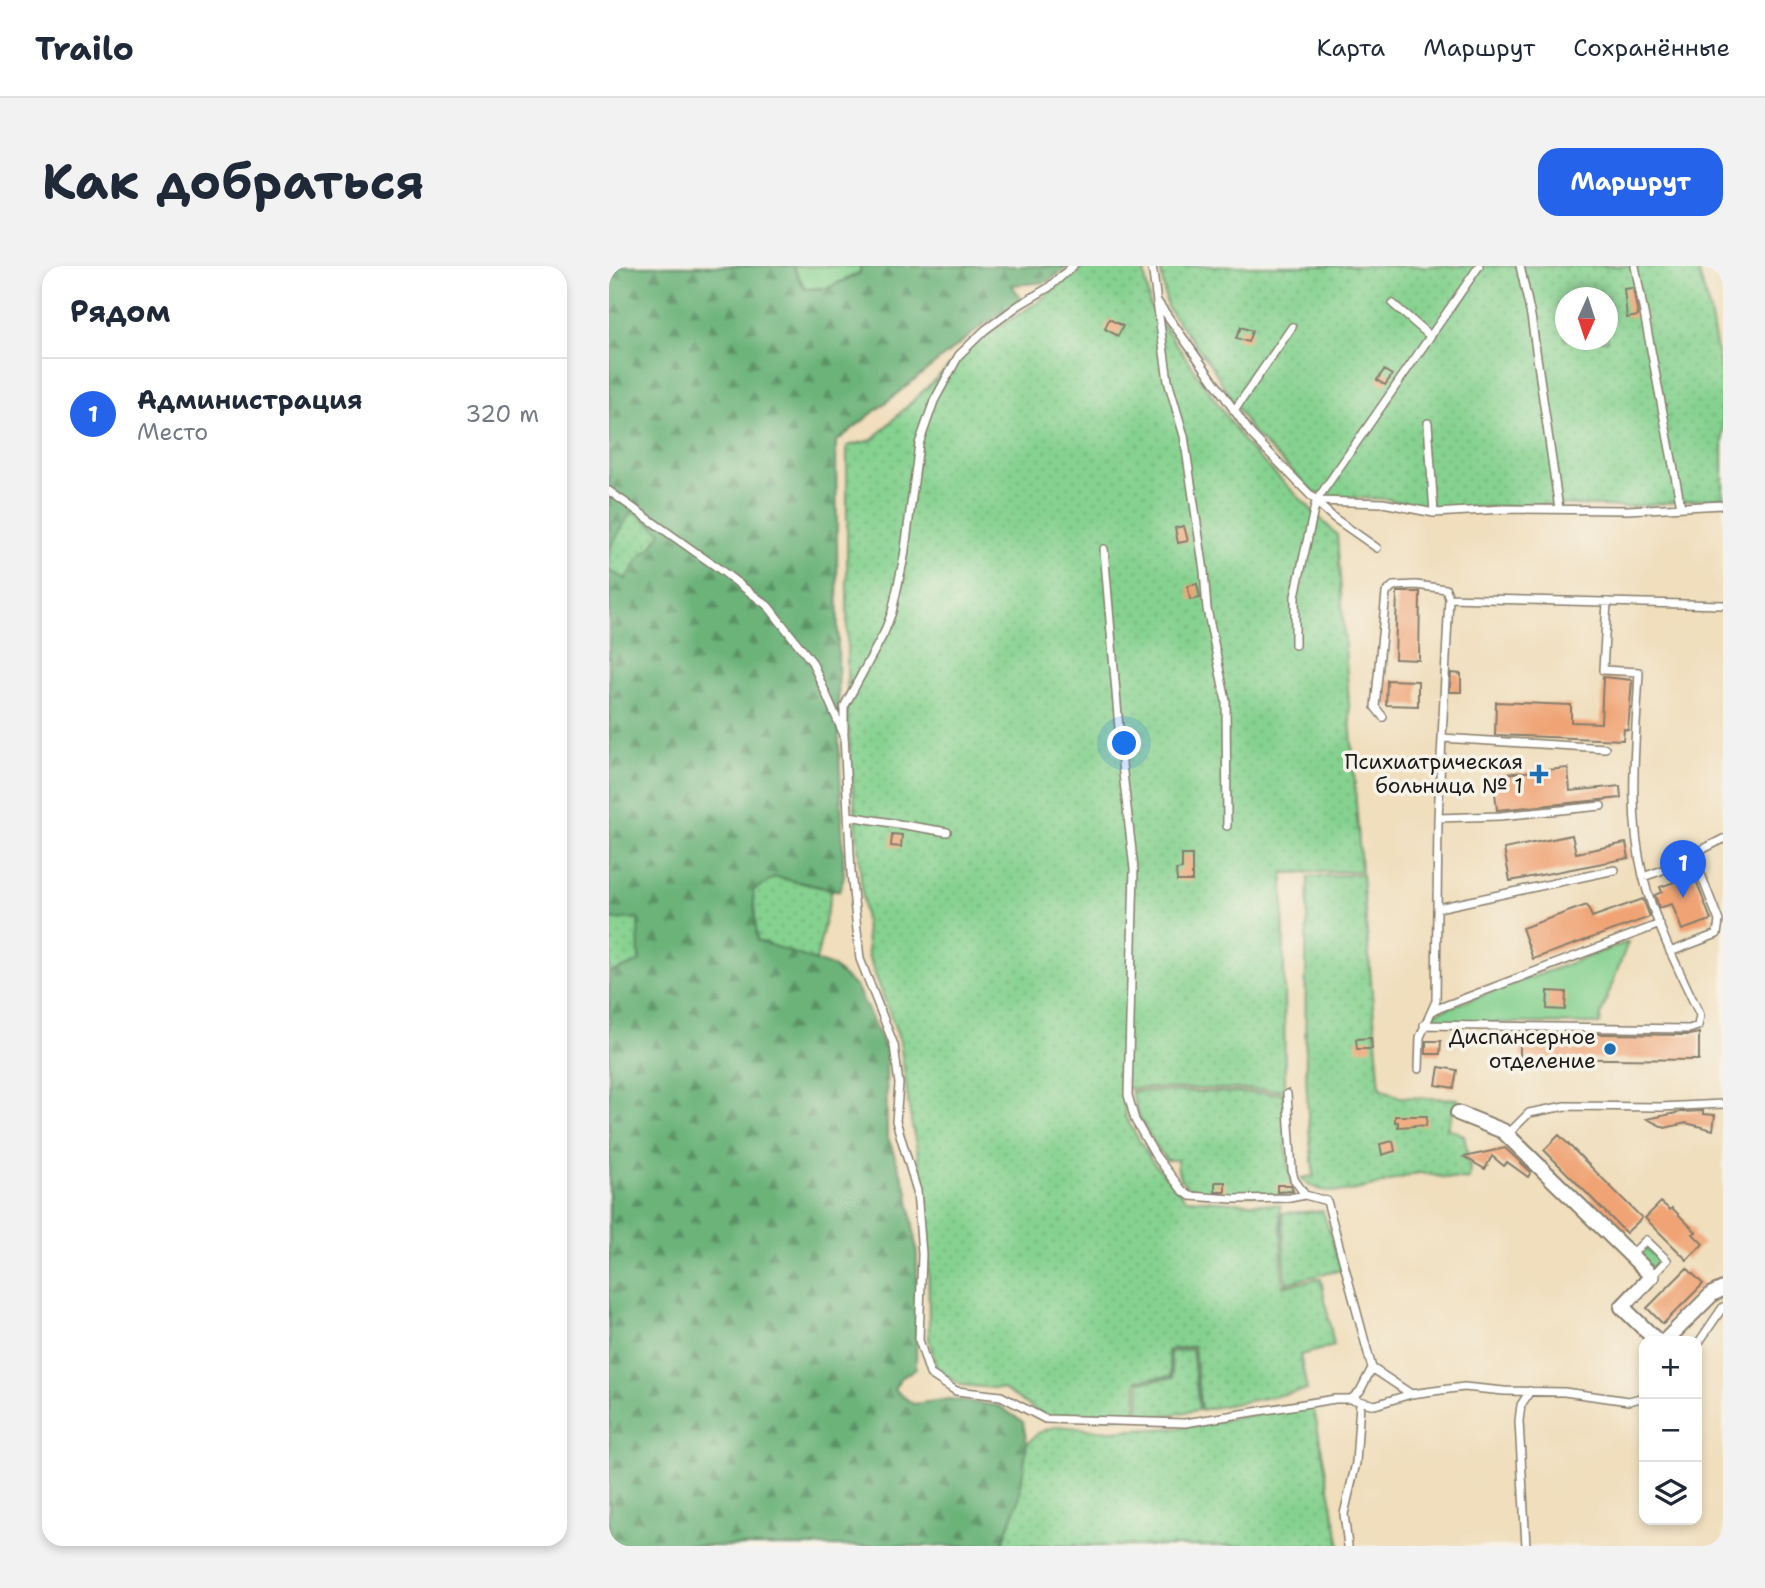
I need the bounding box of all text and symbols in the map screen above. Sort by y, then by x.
text: Trailo [35,26,134,71]
text: Карта [1317,32,1385,64]
text: Маршрут [1423,32,1535,64]
text: Сохранённые [1573,32,1730,64]
button: Маршрут [1538,148,1723,216]
text: Как добраться [42,149,424,215]
north arrow [1555,287,1618,350]
text: Рядом [70,291,170,332]
text: Администрация [137,382,363,417]
text: 1 [88,399,98,429]
text: 320 m [465,399,539,429]
text: Место [137,417,208,447]
your location [1107,726,1141,760]
place label: Психиатрическая больница № 1 [1344,748,1523,800]
marker: Психиатрическая больница № 1 [1529,764,1549,784]
pin: 1 [1660,840,1706,898]
place label: Диспансерное отделение [1449,1023,1596,1075]
marker: Диспансерное отделение [1602,1041,1618,1057]
map controls [1639,1336,1702,1525]
button: + [1639,1336,1702,1399]
button: − [1639,1399,1702,1462]
button: layers [1639,1462,1702,1525]

